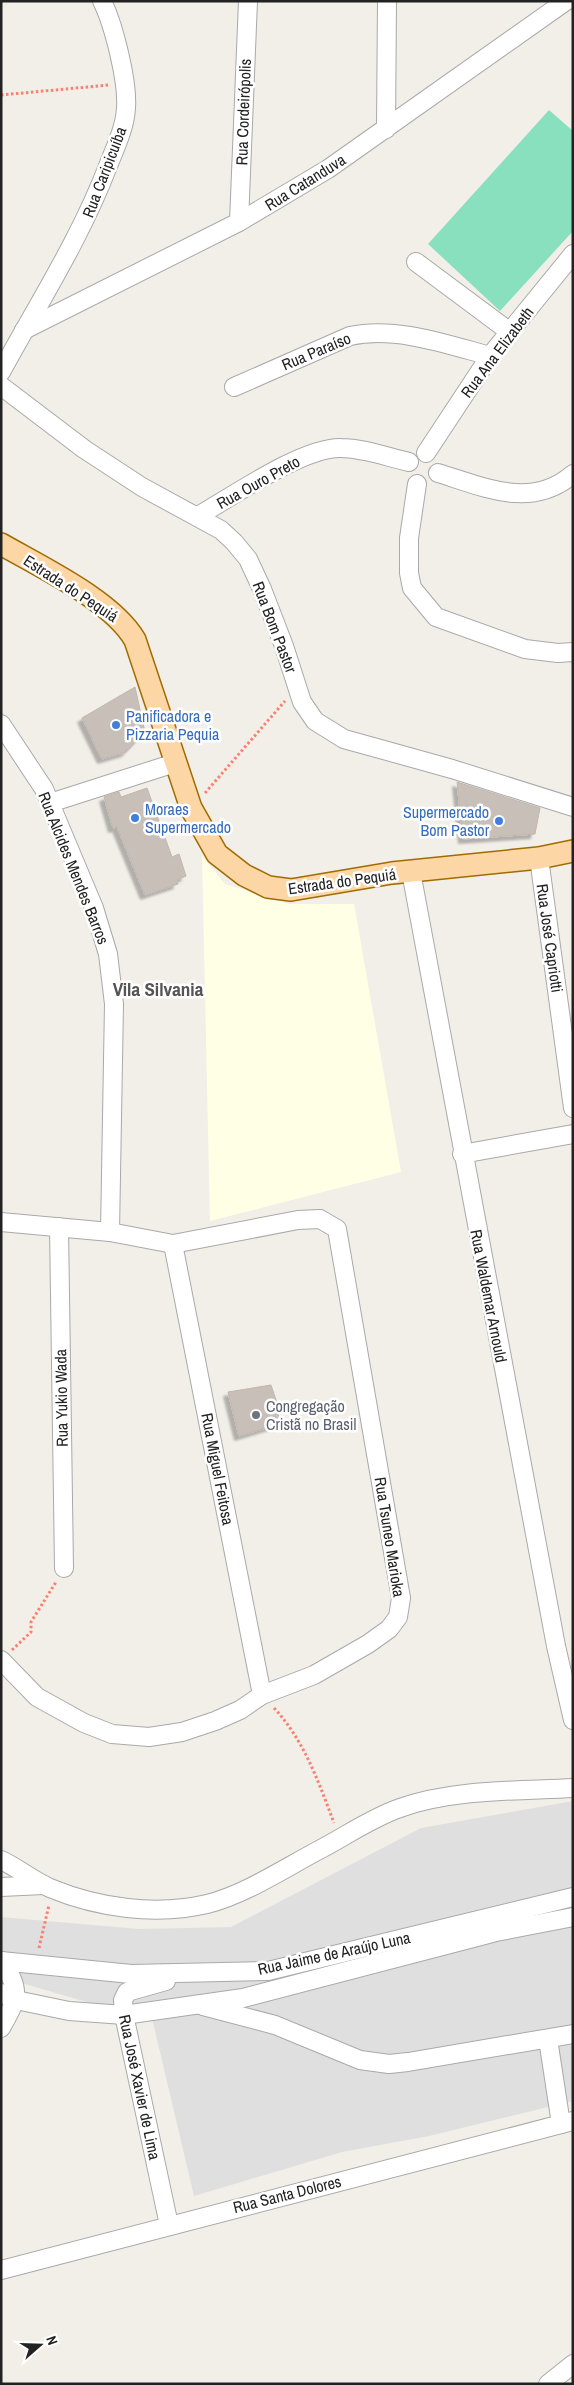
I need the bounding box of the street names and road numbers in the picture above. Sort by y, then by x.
street label: Rua Cordeirópolis [230,58,256,166]
street label: Rua Caripicuíba [77,123,132,221]
street label: Rua Catanduva [261,148,350,215]
street label: Rua Ana Elizabeth [456,302,538,402]
street label: Rua Paraíso [278,327,354,375]
street label: Rua Ouro Preto [212,450,304,514]
street label: Estrada do Pequiá [19,549,123,627]
street label: Rua Bom Pastor [247,578,303,676]
street label: Rua Alcides Mendes Barros [33,788,115,948]
street label: Estrada do Pequiá [287,862,398,899]
street label: Rua José Capriotti [531,882,569,994]
street label: Rua Waldemar Arnould [465,1228,513,1364]
street label: Rua Yukio Wada [49,1348,73,1447]
street label: Rua Miguel Feitosa [196,1411,240,1528]
street label: Rua Tsuneo Marioka [370,1475,410,1599]
street label: Rua Jaime de Araújo Luna [256,1926,413,1980]
street label: Rua José Xavier de Lima [114,2012,166,2162]
street label: Rua Santa Dolores [231,2170,343,2218]

